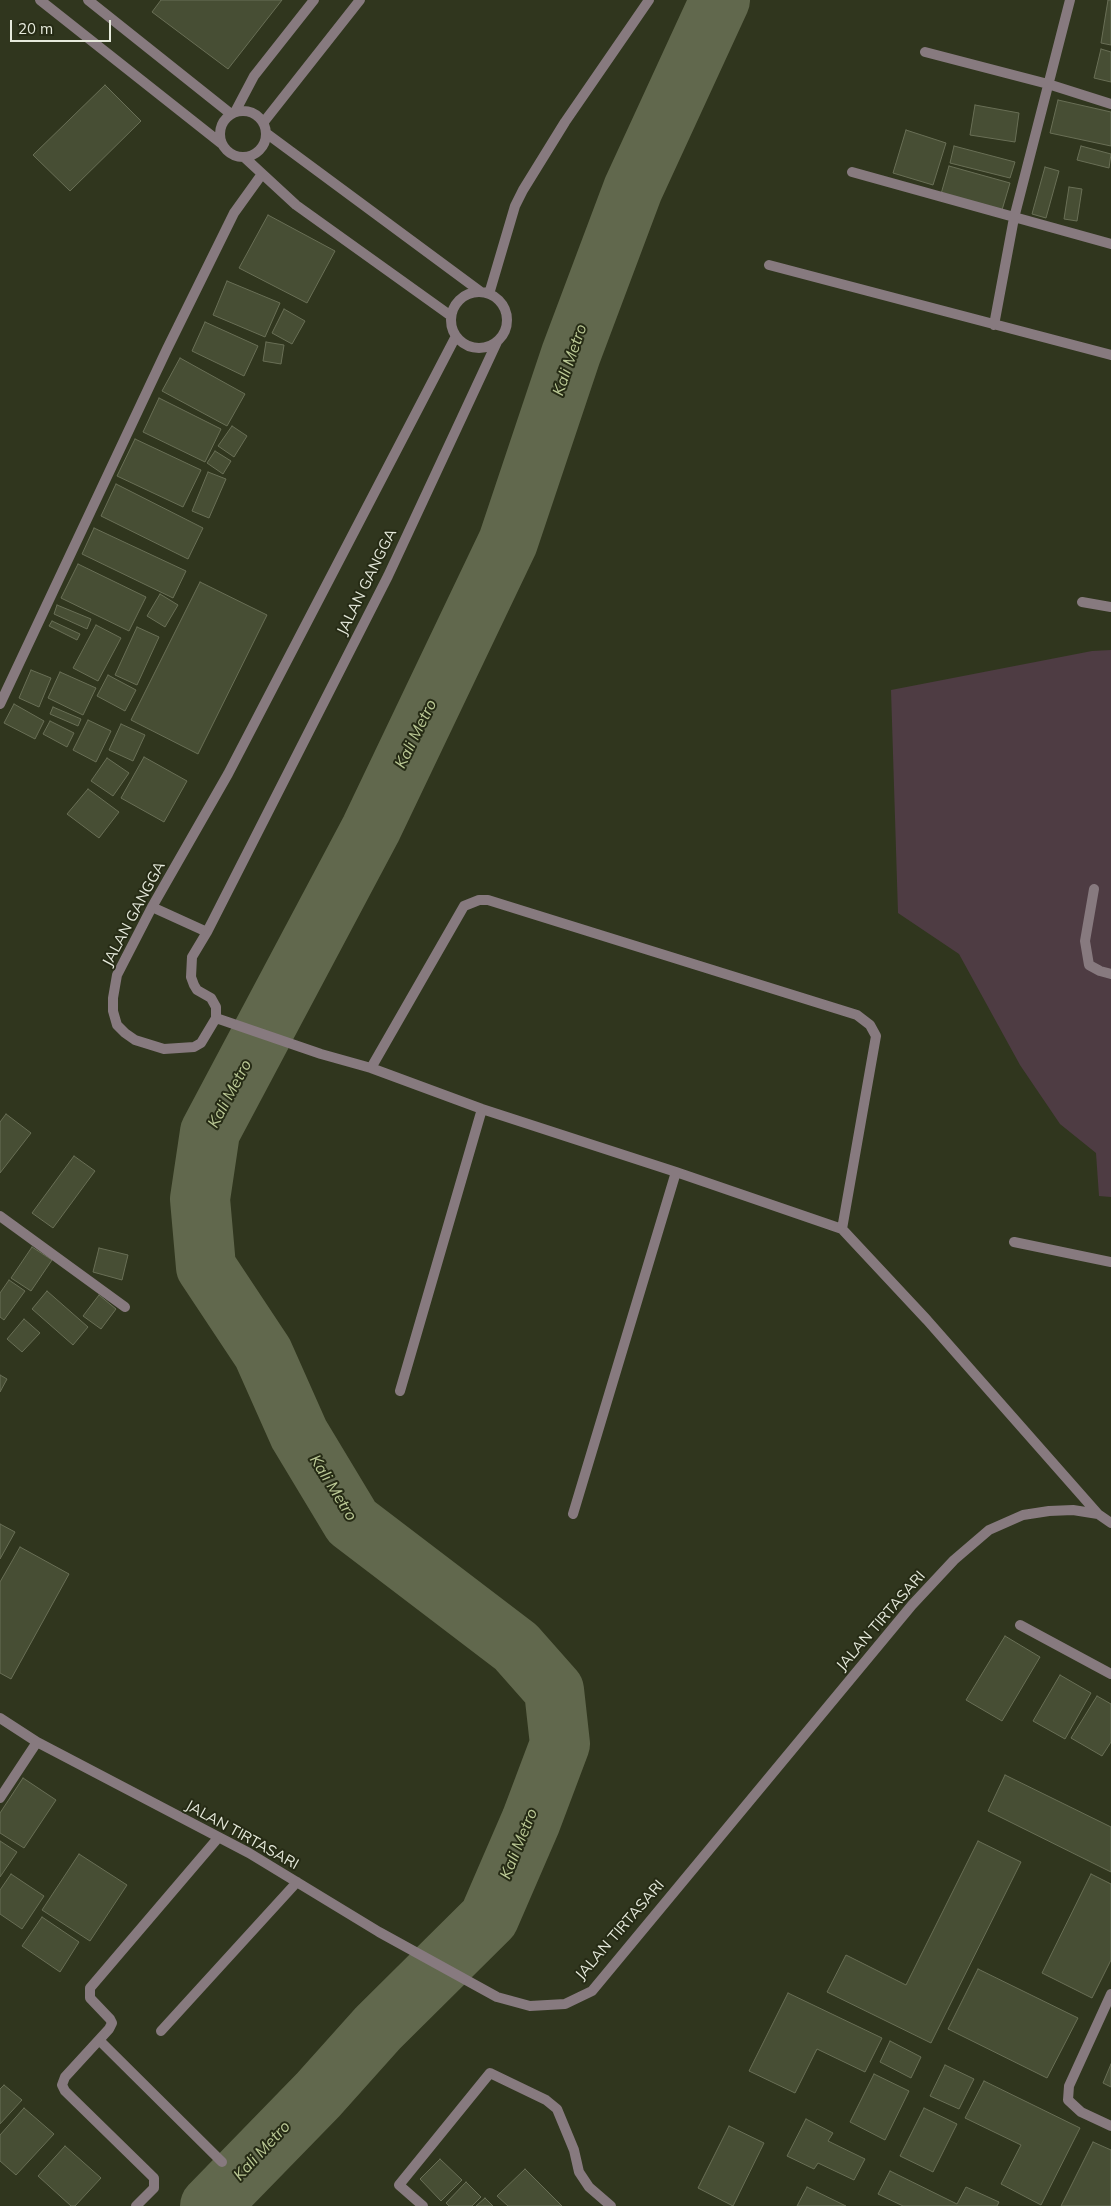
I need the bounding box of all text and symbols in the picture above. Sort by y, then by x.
scale bar [12,10,114,42]
text: 20 m [18,19,53,38]
water label: Kali Metro [549,322,591,398]
street label: JALAN GANGGA [333,526,401,638]
water label: Kali Metro [391,696,441,772]
street label: JALAN GANGGA [99,859,169,969]
water label: Kali Metro [204,1057,256,1131]
water label: Kali Metro [305,1451,361,1525]
street label: JALAN TIRTASARI [833,1567,929,1675]
street label: JALAN TIRTASARI [182,1796,302,1874]
water label: Kali Metro [496,1806,542,1882]
street label: JALAN TIRTASARI [572,1876,668,1984]
water label: Kali Metro [230,2117,294,2185]

